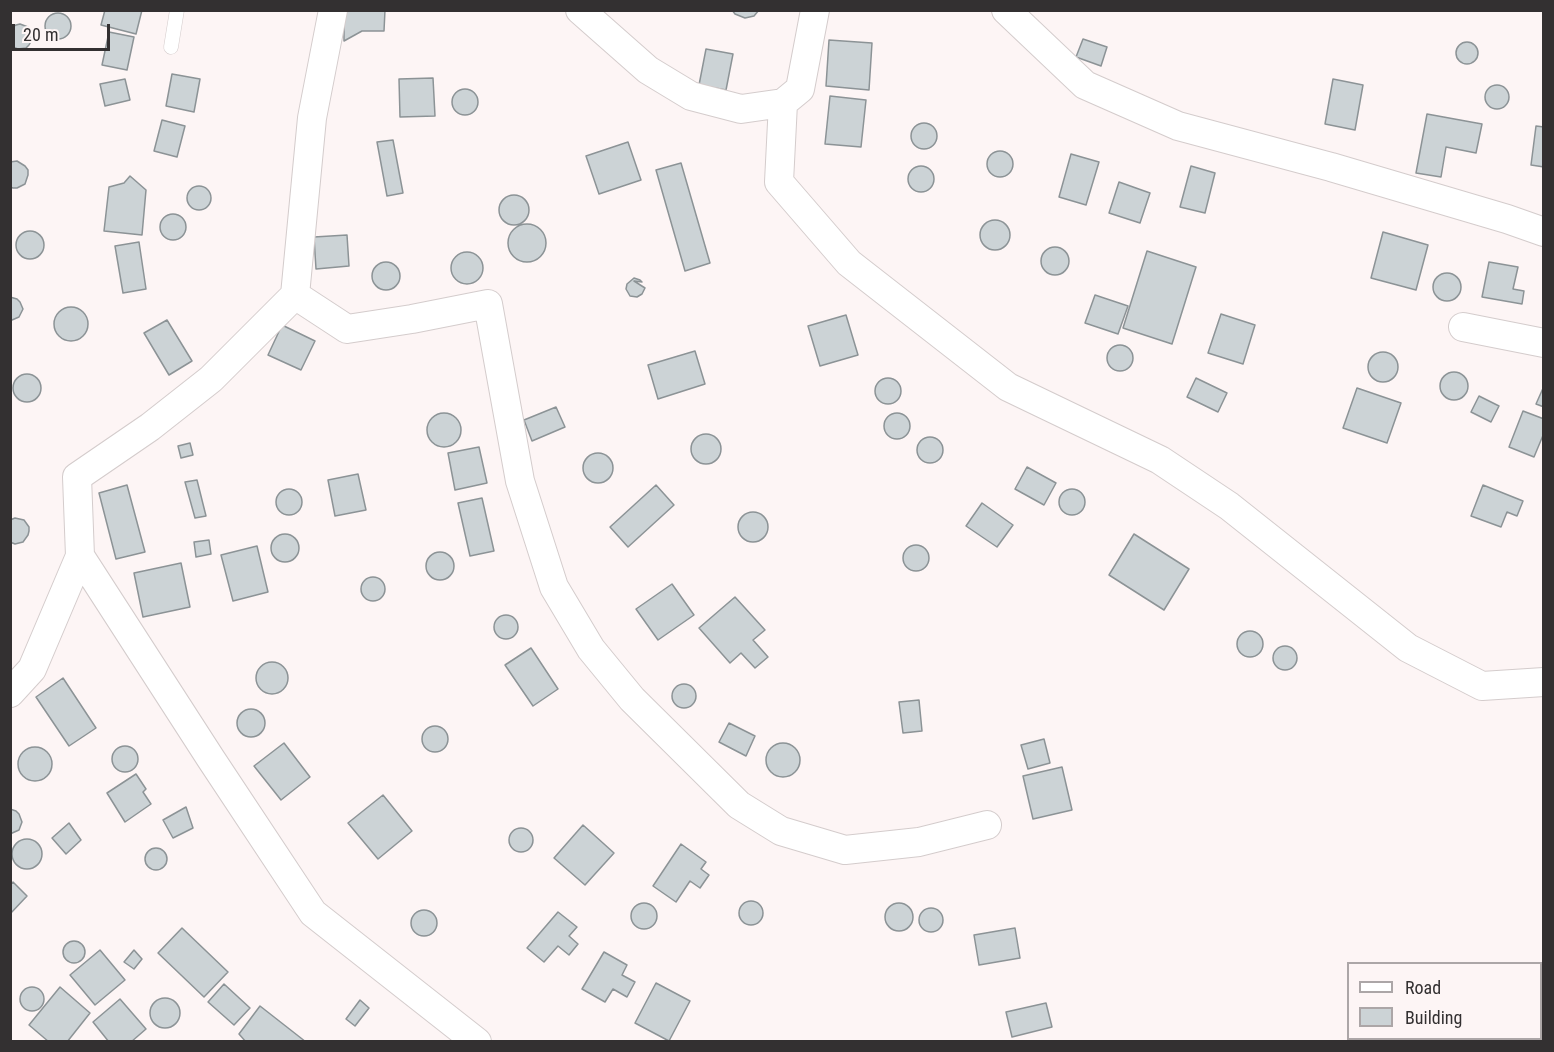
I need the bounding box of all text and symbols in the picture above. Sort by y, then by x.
scale bar [15,12,112,50]
text: 20 m [23,24,58,45]
legend [1347,962,1542,1040]
text: Road [1405,977,1441,998]
text: Building [1405,1007,1462,1028]

